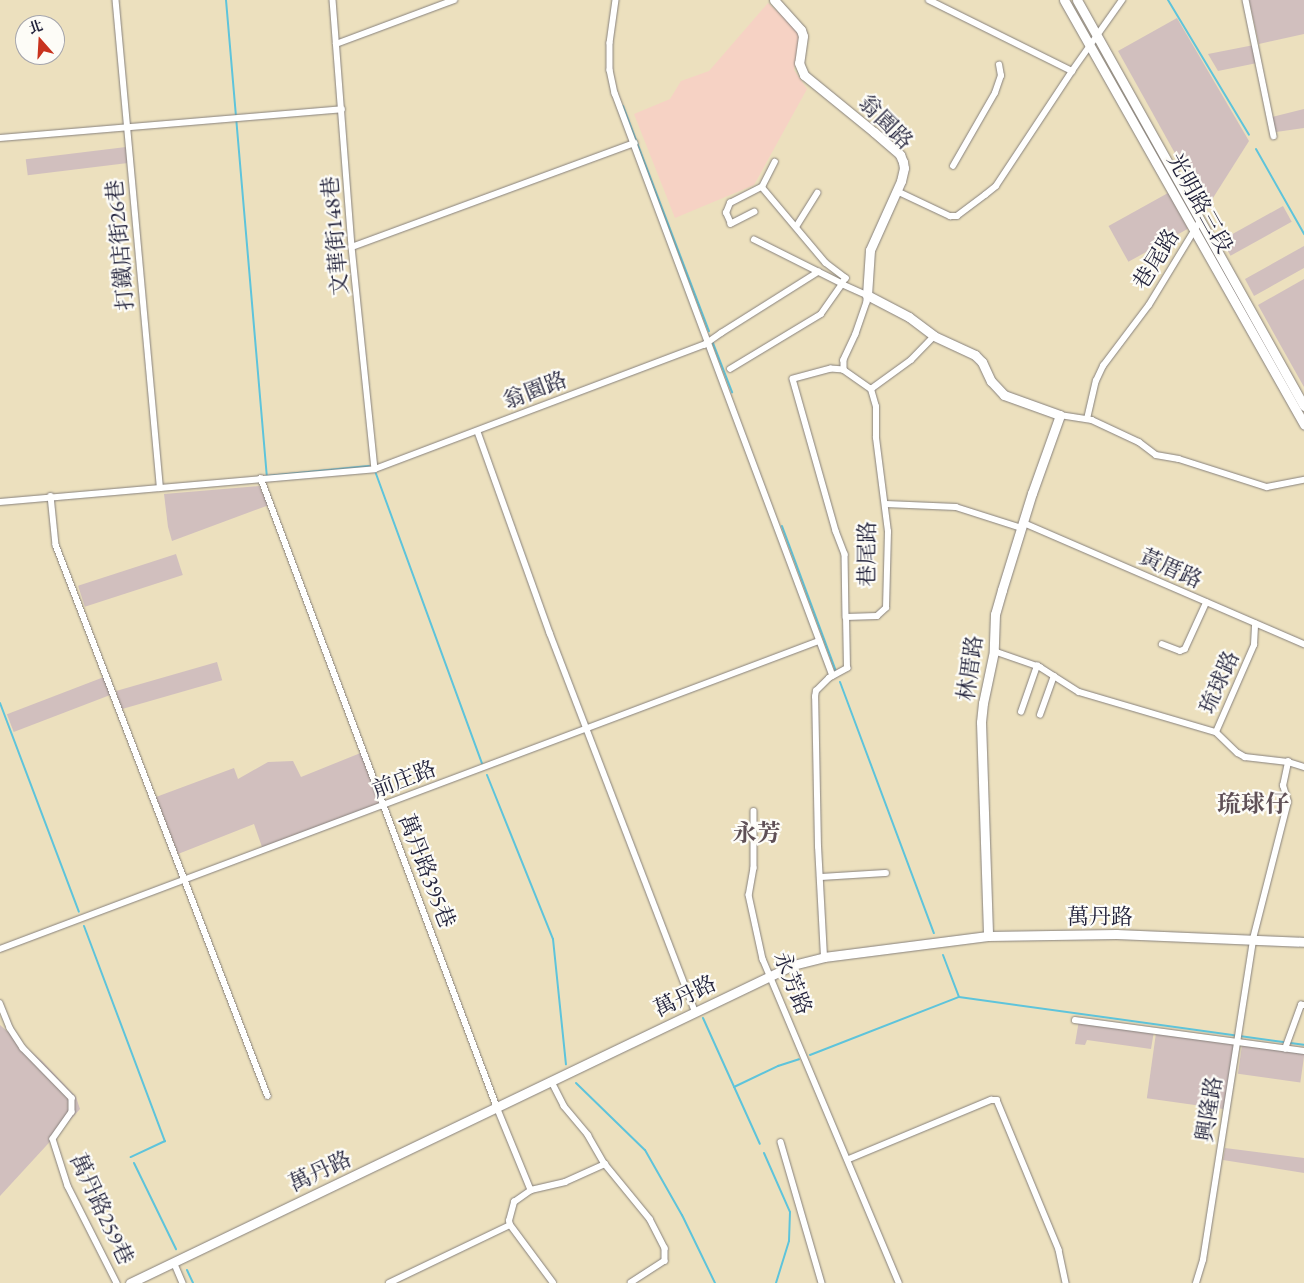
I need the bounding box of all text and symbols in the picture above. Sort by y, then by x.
north arrow [15,15,65,65]
text: 北 [26,16,45,38]
street label: 翁園路 [853,89,919,155]
street label: 光明路三段 [1162,148,1238,258]
street label: 文華街148巷 [317,175,353,297]
street label: 打鐵店街26巷 [101,179,139,311]
street label: 巷尾路 [1127,224,1185,294]
street label: 翁園路 [499,366,571,414]
street label: 巷尾路 [854,521,880,587]
street label: 黃厝路 [1135,543,1207,593]
street label: 林厝路 [952,633,988,703]
street label: 琉球路 [1194,646,1244,718]
street label: 前庄路 [368,755,440,803]
district label: 琉球仔 [1217,790,1289,818]
street label: 萬丹路395巷 [393,810,461,932]
district label: 永芳 [733,819,781,847]
street label: 萬丹路 [1067,904,1133,930]
street label: 永芳路 [768,947,818,1019]
street label: 萬丹路 [650,970,720,1022]
street label: 興隆路 [1191,1074,1227,1144]
street label: 萬丹路 [285,1145,355,1197]
street label: 萬丹路259巷 [65,1149,139,1269]

